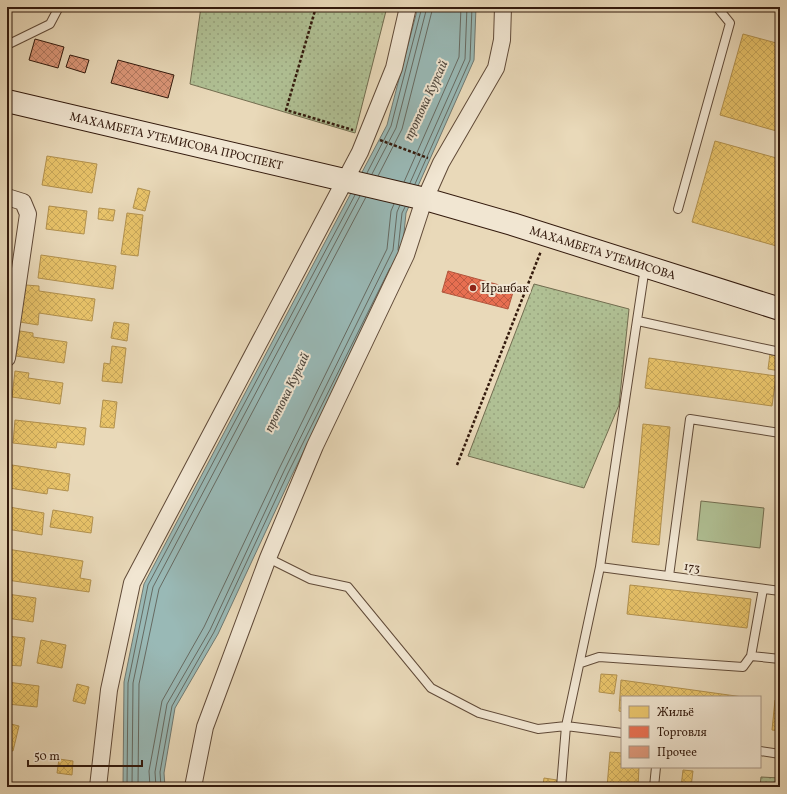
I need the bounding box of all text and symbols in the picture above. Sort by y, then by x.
water label: протока Курсай [400,57,453,144]
street label: МАХАМБЕТА УТЕМИСОВА ПРОСПЕКТ [68,109,284,174]
street label: МАХАМБЕТА УТЕМИСОВА [527,223,678,285]
place label: Иранбак [481,281,530,297]
marker: Иранбак [468,283,478,293]
water label: протока Курсай [261,350,315,436]
street label: 173 [683,559,701,577]
legend [621,696,761,768]
text: Жильё [657,705,694,721]
text: Торговля [657,725,707,741]
scale bar [28,742,142,768]
text: Прочее [657,745,697,761]
text: 50 m [34,749,60,765]

